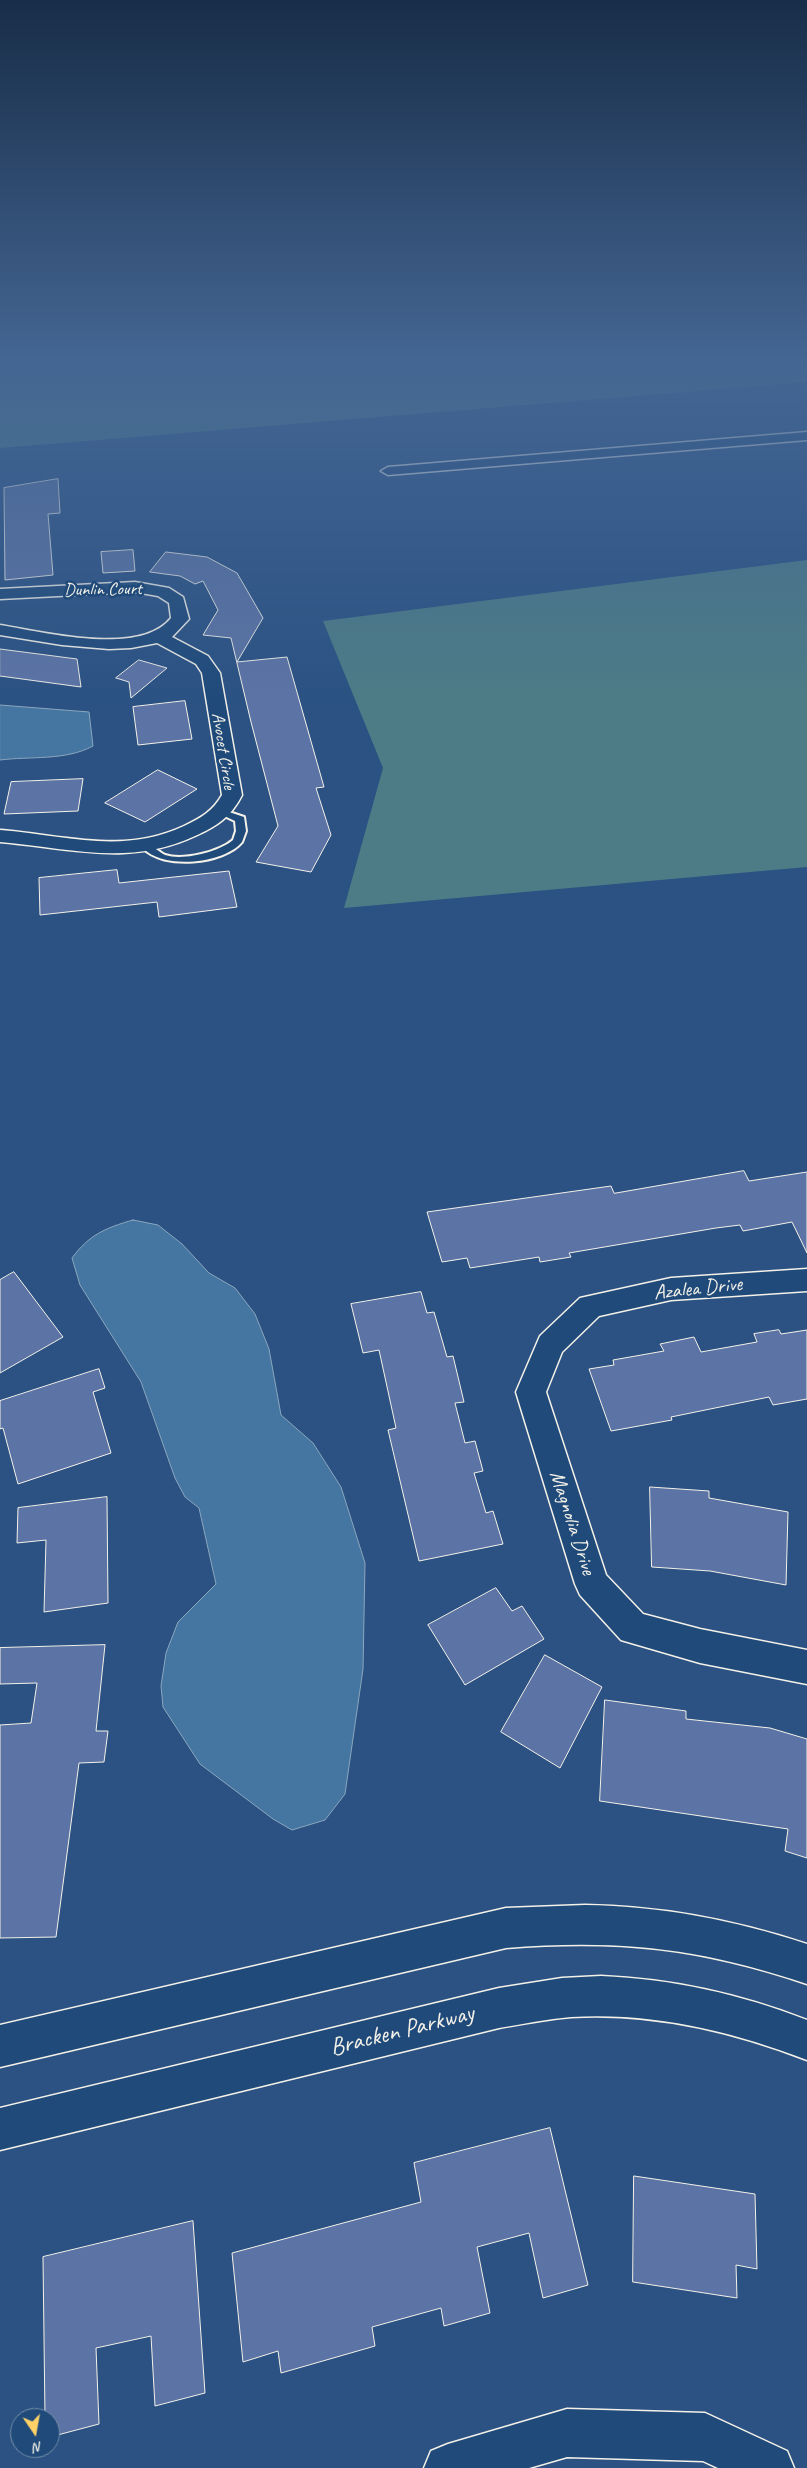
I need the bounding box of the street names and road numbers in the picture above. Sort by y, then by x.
street label: Dunlin Court [64,579,142,601]
street label: Avocet Circle [206,711,240,791]
street label: Azalea Drive [653,1272,743,1306]
street label: Magnolia Drive [543,1468,601,1578]
street label: Bracken Parkway [327,1999,477,2063]

